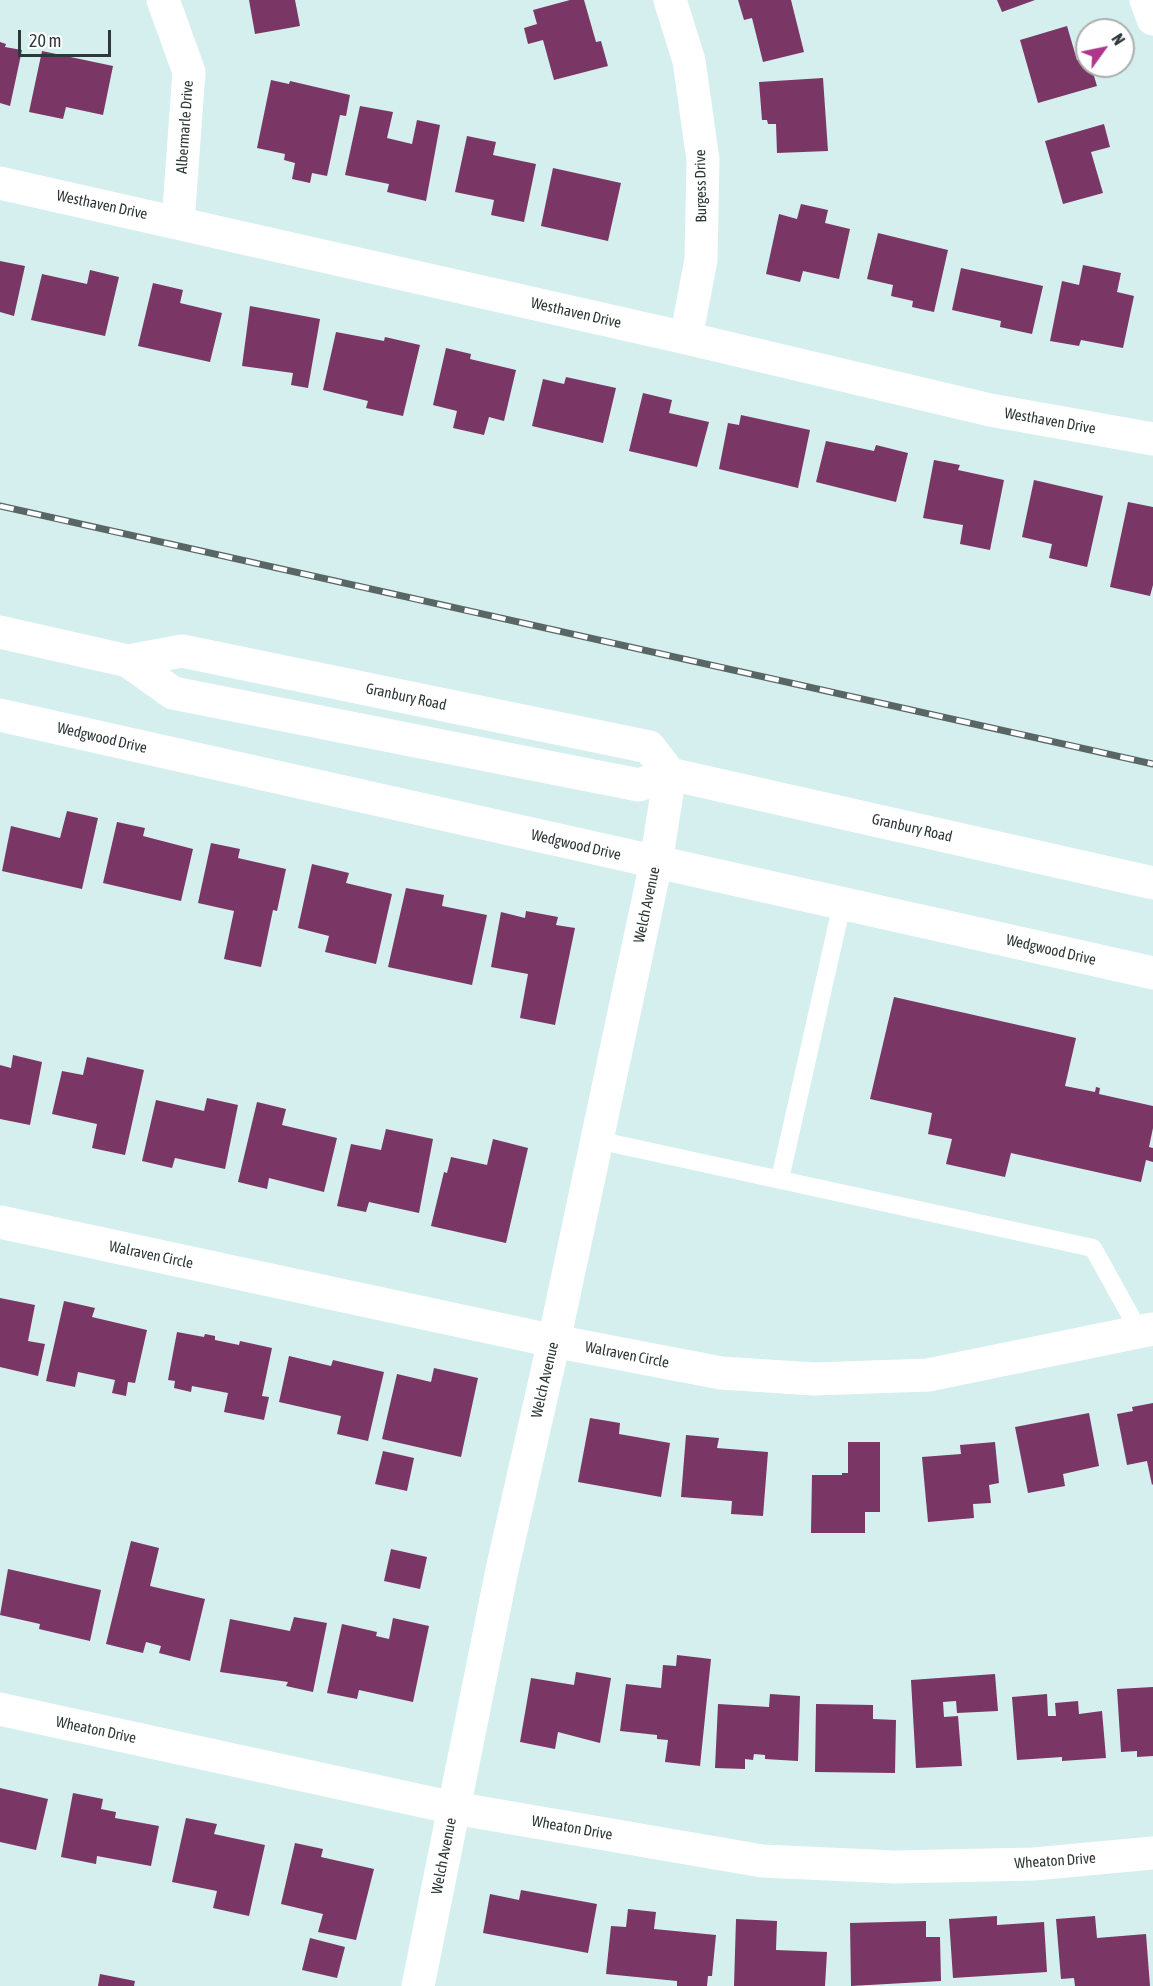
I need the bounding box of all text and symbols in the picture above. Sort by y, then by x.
scale bar [21,18,114,56]
north arrow [1075,18,1135,78]
text: 20 m [29,30,61,51]
text: N [1108,30,1129,48]
street label: Albermarle Drive [173,80,197,174]
street label: Burgess Drive [691,149,711,223]
street label: Westhaven Drive [55,187,149,223]
street label: Westhaven Drive [529,294,623,332]
street label: Westhaven Drive [1003,404,1097,438]
street label: Granbury Road [364,680,448,714]
street label: Wedgwood Drive [55,719,149,757]
street label: Granbury Road [870,810,954,846]
street label: Wedgwood Drive [529,826,623,864]
street label: Welch Avenue [630,865,664,945]
street label: Wedgwood Drive [1004,931,1098,969]
street label: Walraven Circle [107,1237,195,1273]
street label: Walraven Circle [583,1338,671,1372]
street label: Welch Avenue [528,1340,562,1420]
street label: Wheaton Drive [54,1713,138,1747]
street label: Wheaton Drive [530,1812,614,1844]
street label: Welch Avenue [428,1816,460,1896]
street label: Wheaton Drive [1014,1849,1096,1873]

